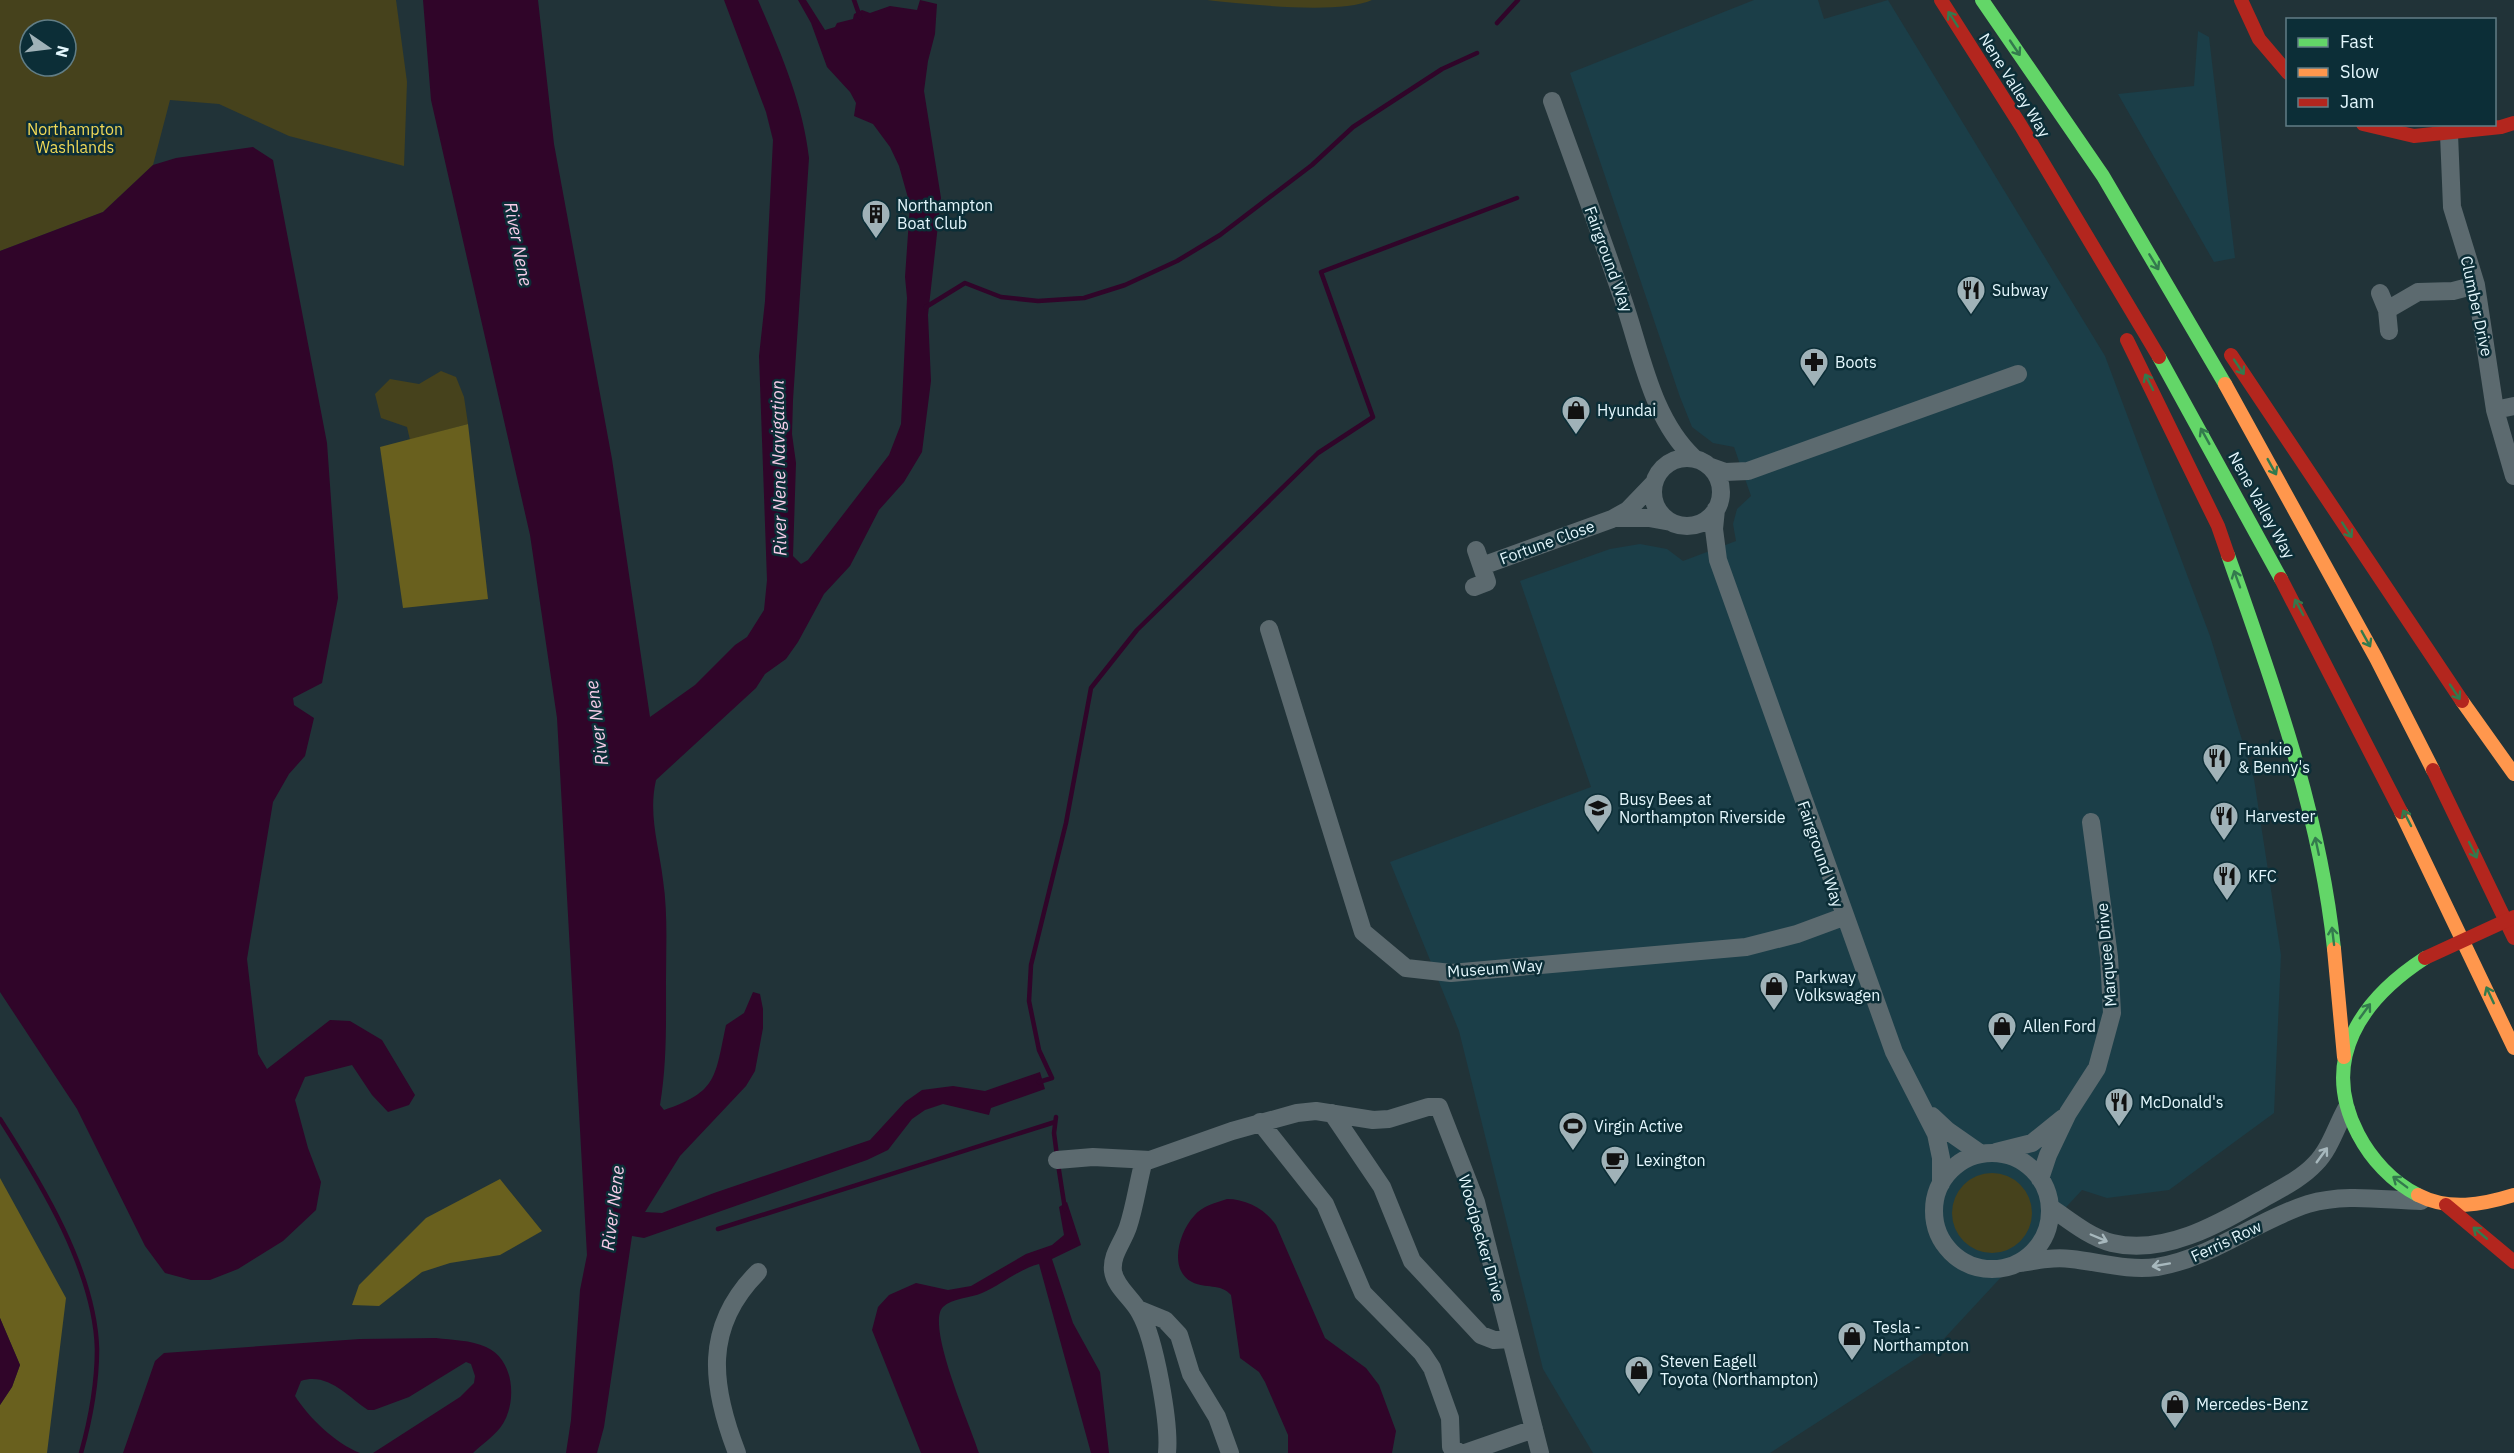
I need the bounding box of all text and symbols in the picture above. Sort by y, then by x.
one-way arrow [1947,10,1960,27]
north arrow [18,18,78,78]
legend [2286,18,2496,126]
street label: Nene Valley Way [1975,29,2055,141]
text: Fast [2340,30,2374,53]
one-way arrow [2009,40,2021,56]
text: N [51,44,74,60]
text: Slow [2340,60,2379,83]
text: Jam [2340,90,2375,113]
park label: Northampton Washlands [27,119,123,157]
place label: Northampton Boat Club [897,195,993,233]
building icon: Northampton Boat Club [860,198,892,240]
water label: River Nene [499,200,538,288]
street label: Fairground Way [1581,203,1637,315]
one-way arrow [2148,253,2160,270]
street label: Clumber Drive [2457,254,2497,358]
restaurant icon: Subway [1955,274,1987,316]
place label: Subway [1992,280,2048,300]
pharmacy icon: Boots [1798,346,1830,388]
place label: Boots [1835,352,1877,372]
one-way arrow [2233,358,2245,375]
one-way arrow [2143,373,2154,391]
water label: River Nene Navigation [765,380,792,556]
shop icon: Hyundai [1560,394,1592,436]
place label: Hyundai [1597,400,1656,420]
one-way arrow [2199,428,2211,445]
street label: Nene Valley Way [2224,448,2300,562]
one-way arrow [2267,458,2278,476]
street label: Fortune Close [1497,515,1597,568]
one-way arrow [2340,521,2353,538]
one-way arrow [2231,570,2242,589]
one-way arrow [2293,599,2305,616]
one-way arrow [2360,630,2372,647]
water label: River Nene [580,679,613,767]
one-way arrow [2449,683,2461,699]
place label: Frankie & Benny's [2238,739,2310,777]
restaurant icon: Frankie & Benny's [2201,742,2233,784]
place label: Busy Bees at Northampton Riverside [1619,789,1786,827]
school or university icon: Busy Bees at Northampton Riverside [1582,792,1614,834]
street label: Fairground Way [1793,798,1849,910]
restaurant icon: Harvester [2208,800,2240,842]
place label: Harvester [2245,806,2315,826]
one-way arrow [2400,810,2412,828]
one-way arrow [2311,837,2322,856]
one-way arrow [2468,840,2480,858]
restaurant icon: KFC [2211,860,2243,902]
place label: KFC [2248,866,2277,886]
street label: Marquee Drive [2091,902,2121,1008]
one-way arrow [2328,927,2339,947]
street label: Museum Way [1446,955,1544,981]
place label: Parkway Volkswagen [1795,967,1880,1005]
shop icon: Parkway Volkswagen [1758,970,1790,1012]
one-way arrow [2483,986,2495,1004]
one-way arrow [2359,1004,2372,1020]
shop icon: Allen Ford [1986,1010,2018,1052]
place label: Allen Ford [2023,1016,2096,1036]
restaurant icon: McDonald's [2103,1086,2135,1128]
place label: McDonald's [2140,1092,2224,1112]
sports icon: Virgin Active [1557,1110,1589,1152]
place label: Virgin Active [1594,1116,1683,1136]
cafe icon: Lexington [1599,1144,1631,1186]
one-way arrow [2316,1147,2328,1163]
place label: Lexington [1636,1150,1706,1170]
water label: River Nene [596,1164,629,1252]
street label: Woodpecker Drive [1454,1172,1510,1304]
one-way arrow [2392,1176,2408,1188]
street label: Ferris Row [2187,1216,2265,1266]
one-way arrow [2473,1226,2489,1239]
one-way arrow [2089,1233,2108,1244]
one-way arrow [2151,1260,2171,1271]
place label: Tesla - Northampton [1873,1317,1969,1355]
shop icon: Tesla - Northampton [1836,1320,1868,1362]
place label: Steven Eagell Toyota (Northampton) [1660,1351,1819,1389]
shop icon: Steven Eagell Toyota (Northampton) [1623,1354,1655,1396]
shop icon: Mercedes-Benz [2159,1388,2191,1430]
place label: Mercedes-Benz [2196,1394,2308,1414]

